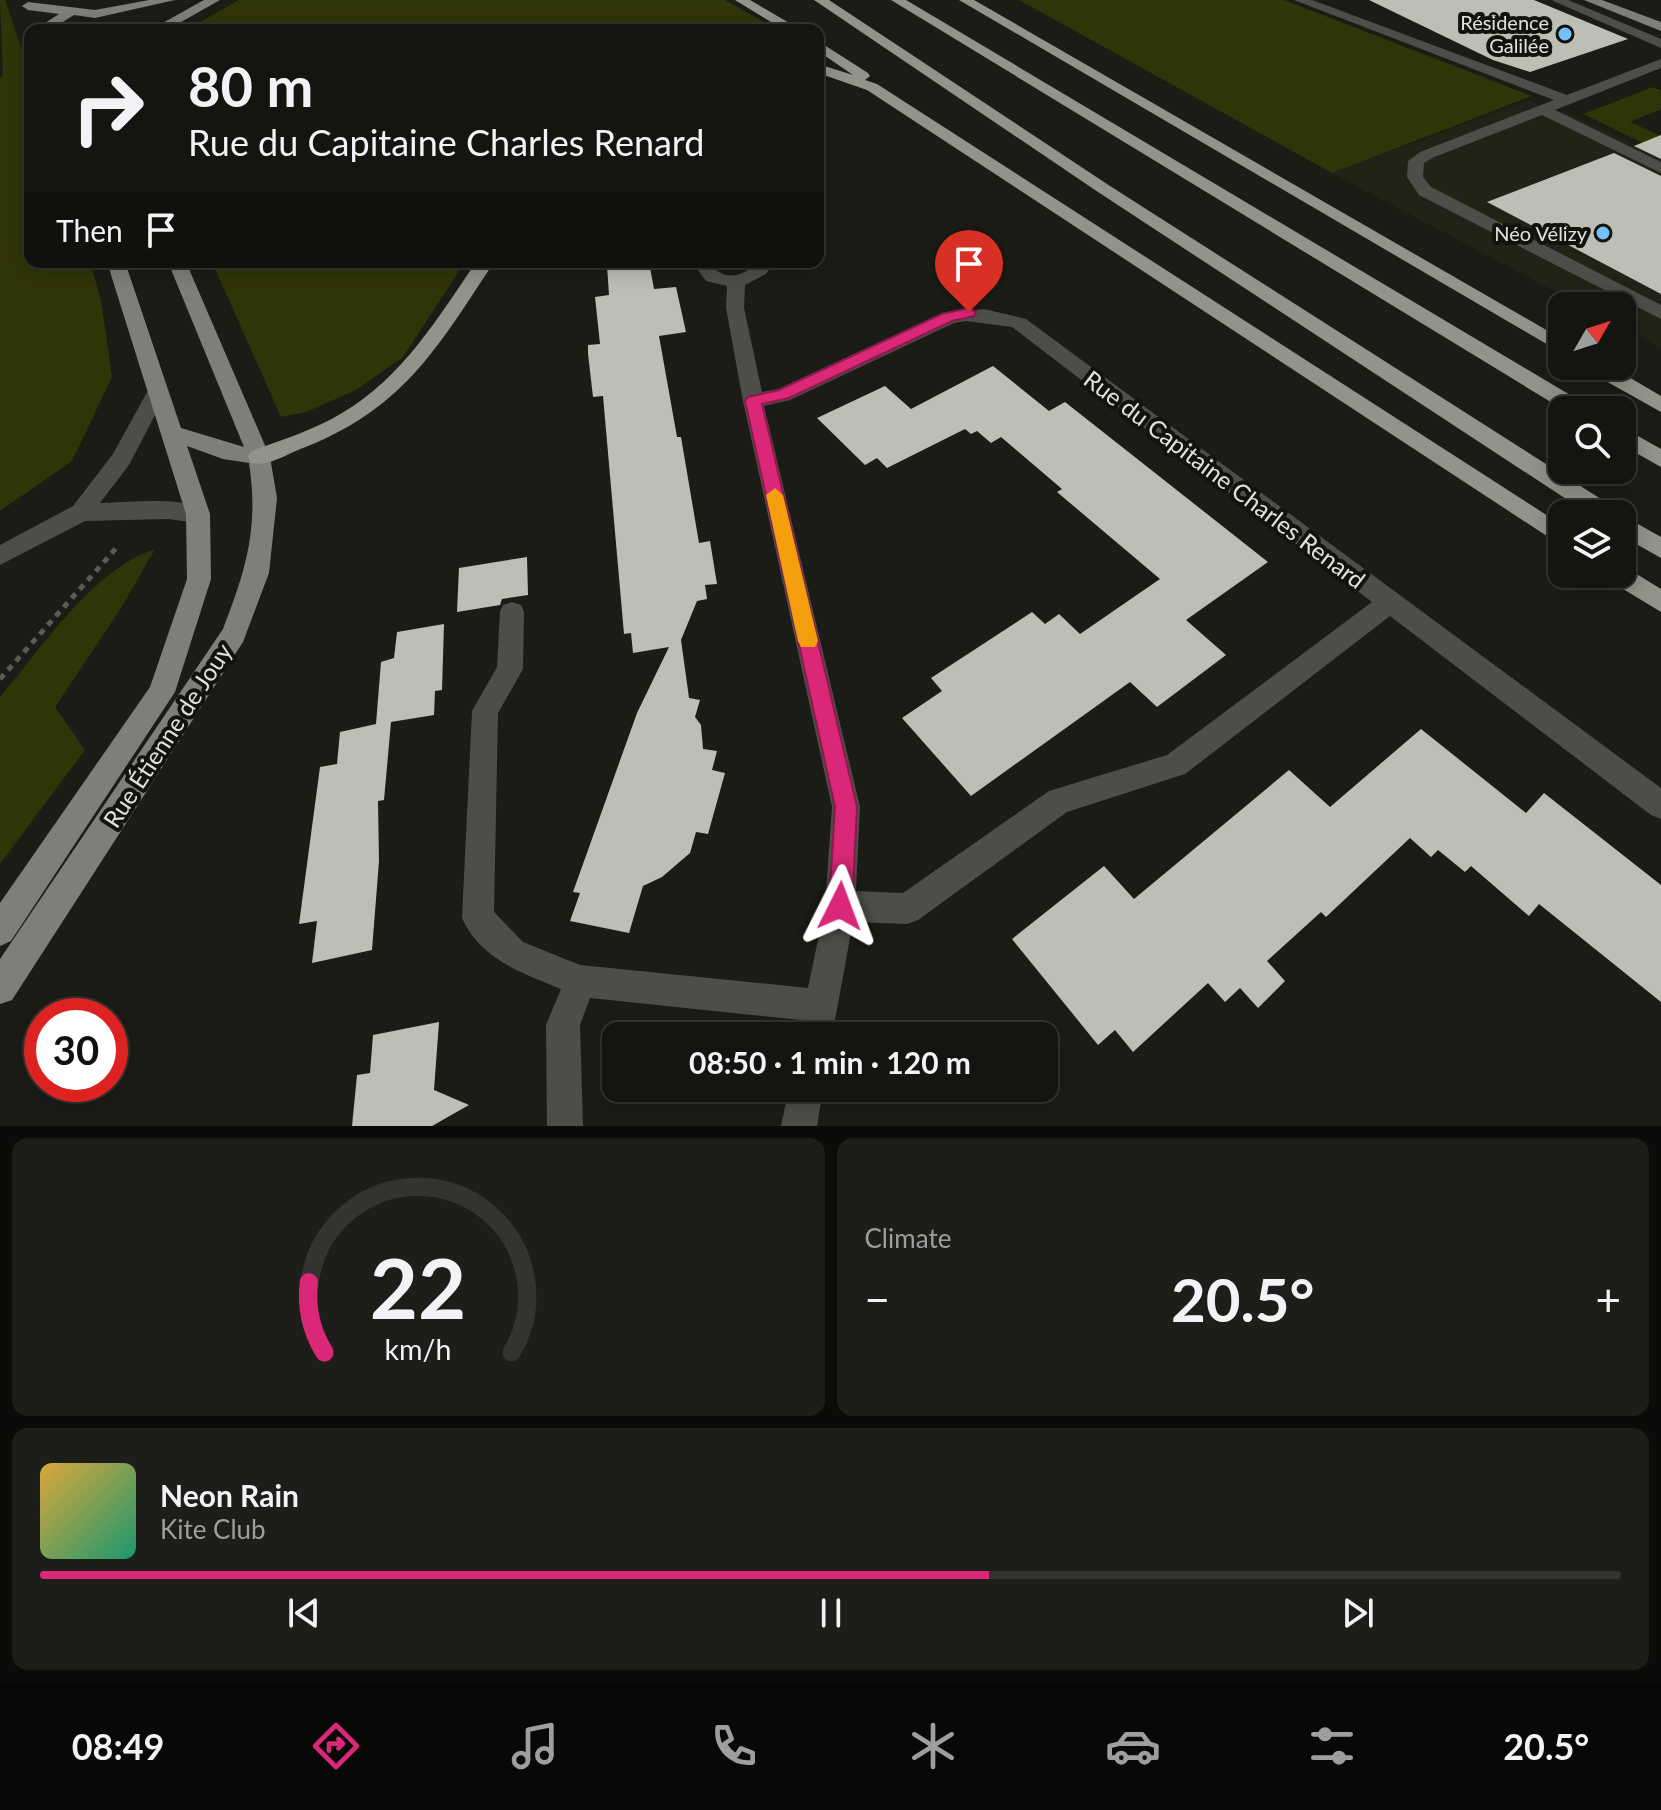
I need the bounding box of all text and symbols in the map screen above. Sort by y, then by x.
place label: Résidence Galilée [1460,10,1549,57]
marker: Résidence Galilée [1556,25,1574,43]
text: 80 m [188,52,313,119]
icon: right [56,56,160,160]
text: Rue du Capitaine Charles Renard [188,120,704,164]
icon: arrive [139,208,183,252]
text: Then [56,212,123,248]
place label: Néo Vélizy [1494,221,1588,245]
marker: Néo Vélizy [1594,224,1612,242]
pin [935,230,1003,312]
icon: arrive [947,242,991,286]
north arrow [1548,292,1636,380]
map controls [1548,292,1636,588]
street label: Rue du Capitaine Charles Renard [1079,364,1371,594]
button: search [1548,396,1636,484]
button: layers [1548,500,1636,588]
street label: Rue Étienne de Jouy [97,637,238,833]
position arrow [798,864,882,948]
speed limit sign: 30 [24,998,128,1102]
text: 08:50 · 1 min · 120 m [689,1044,971,1080]
text: Climate [865,1222,951,1254]
text: 22 [370,1237,467,1337]
text: 20.5° [1171,1263,1315,1335]
text: − [865,1273,890,1325]
text: + [1595,1273,1621,1325]
text: km/h [385,1332,452,1366]
text: Neon Rain [160,1477,299,1513]
text: Kite Club [160,1513,266,1545]
icon: previous [282,1591,326,1635]
icon: pause [809,1591,853,1635]
icon: next [1336,1591,1380,1635]
icon: directions [308,1718,364,1774]
icon: music [507,1718,563,1774]
icon: phone [706,1718,762,1774]
icon: climate [905,1718,961,1774]
icon: car [1105,1718,1161,1774]
icon: filters [1304,1718,1360,1774]
text: 08:49 [72,1724,164,1768]
text: 20.5° [1503,1724,1589,1768]

